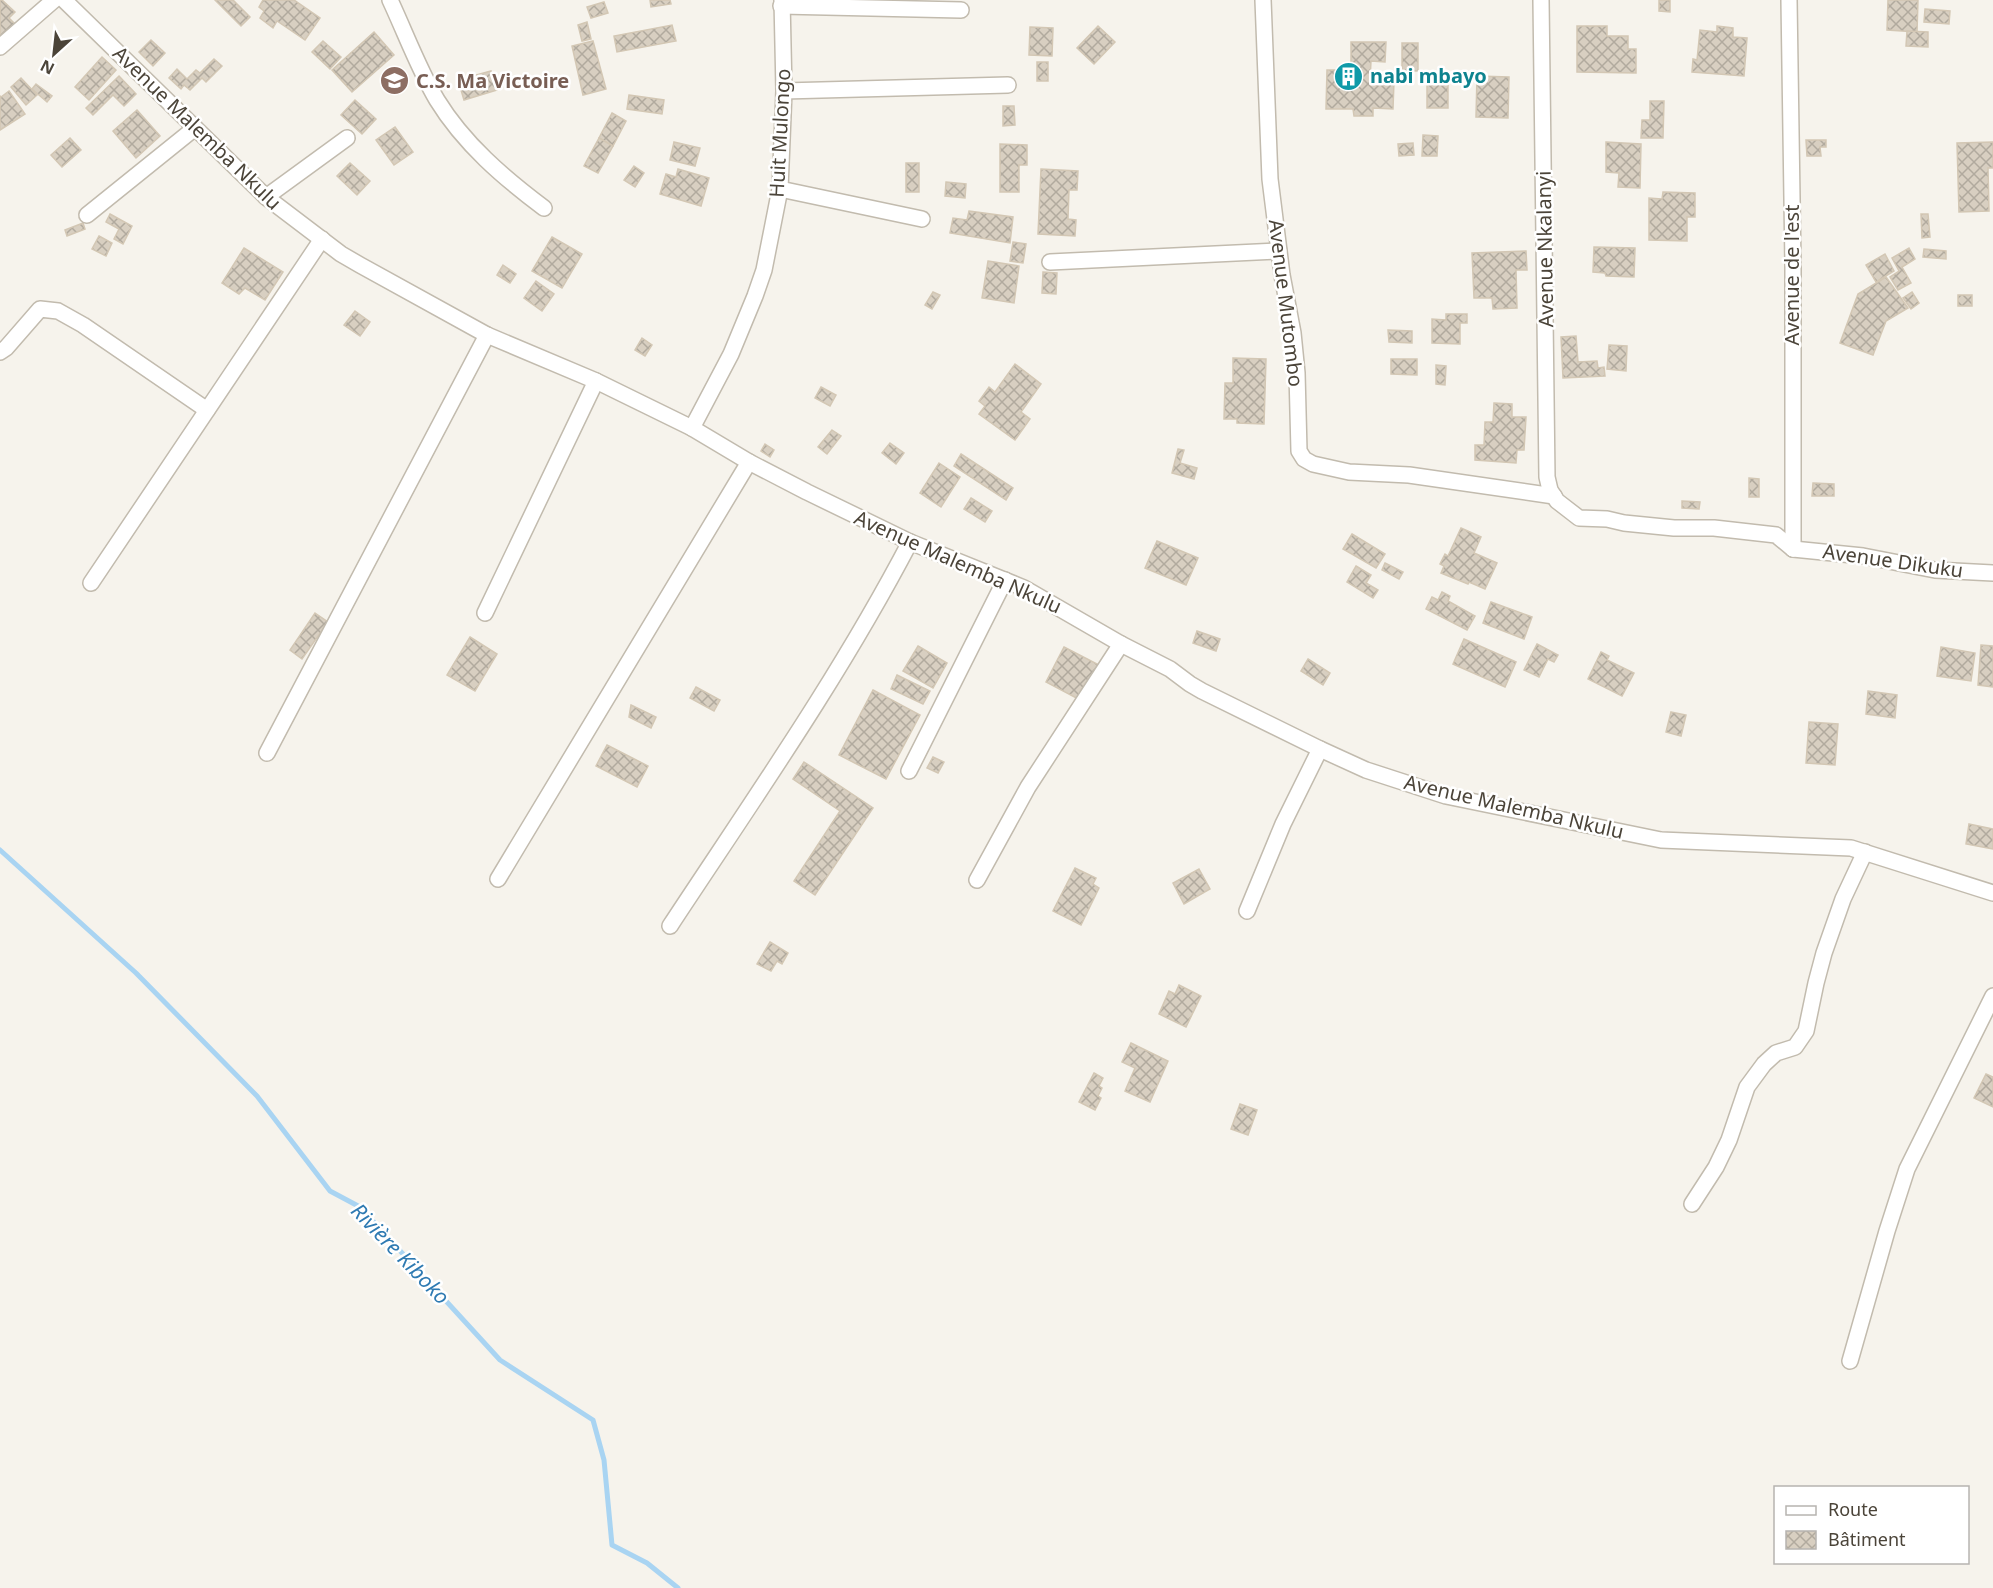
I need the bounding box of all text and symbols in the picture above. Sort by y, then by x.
north arrow [24,24,84,84]
street label: Avenue Malemba Nkulu [107,40,287,215]
text: N [36,55,58,80]
building icon: nabi mbayo [1333,60,1365,92]
place label: nabi mbayo [1370,62,1487,89]
school or university icon: C.S. Ma Victoire [379,65,411,97]
place label: C.S. Ma Victoire [416,67,569,94]
street label: Huit Mulongo [763,68,796,198]
street label: Avenue Nkalanyi [1530,170,1559,328]
street label: Avenue de l'est [1778,205,1805,345]
street label: Avenue Mutombo [1263,218,1310,388]
street label: Avenue Malemba Nkulu [850,504,1066,620]
street label: Avenue Dikuku [1821,537,1965,584]
street label: Avenue Malemba Nkulu [1402,768,1626,845]
water label: Rivière Kiboko [345,1197,456,1310]
legend [1774,1486,1969,1564]
text: Route [1828,1497,1878,1521]
text: Bâtiment [1828,1527,1906,1551]

